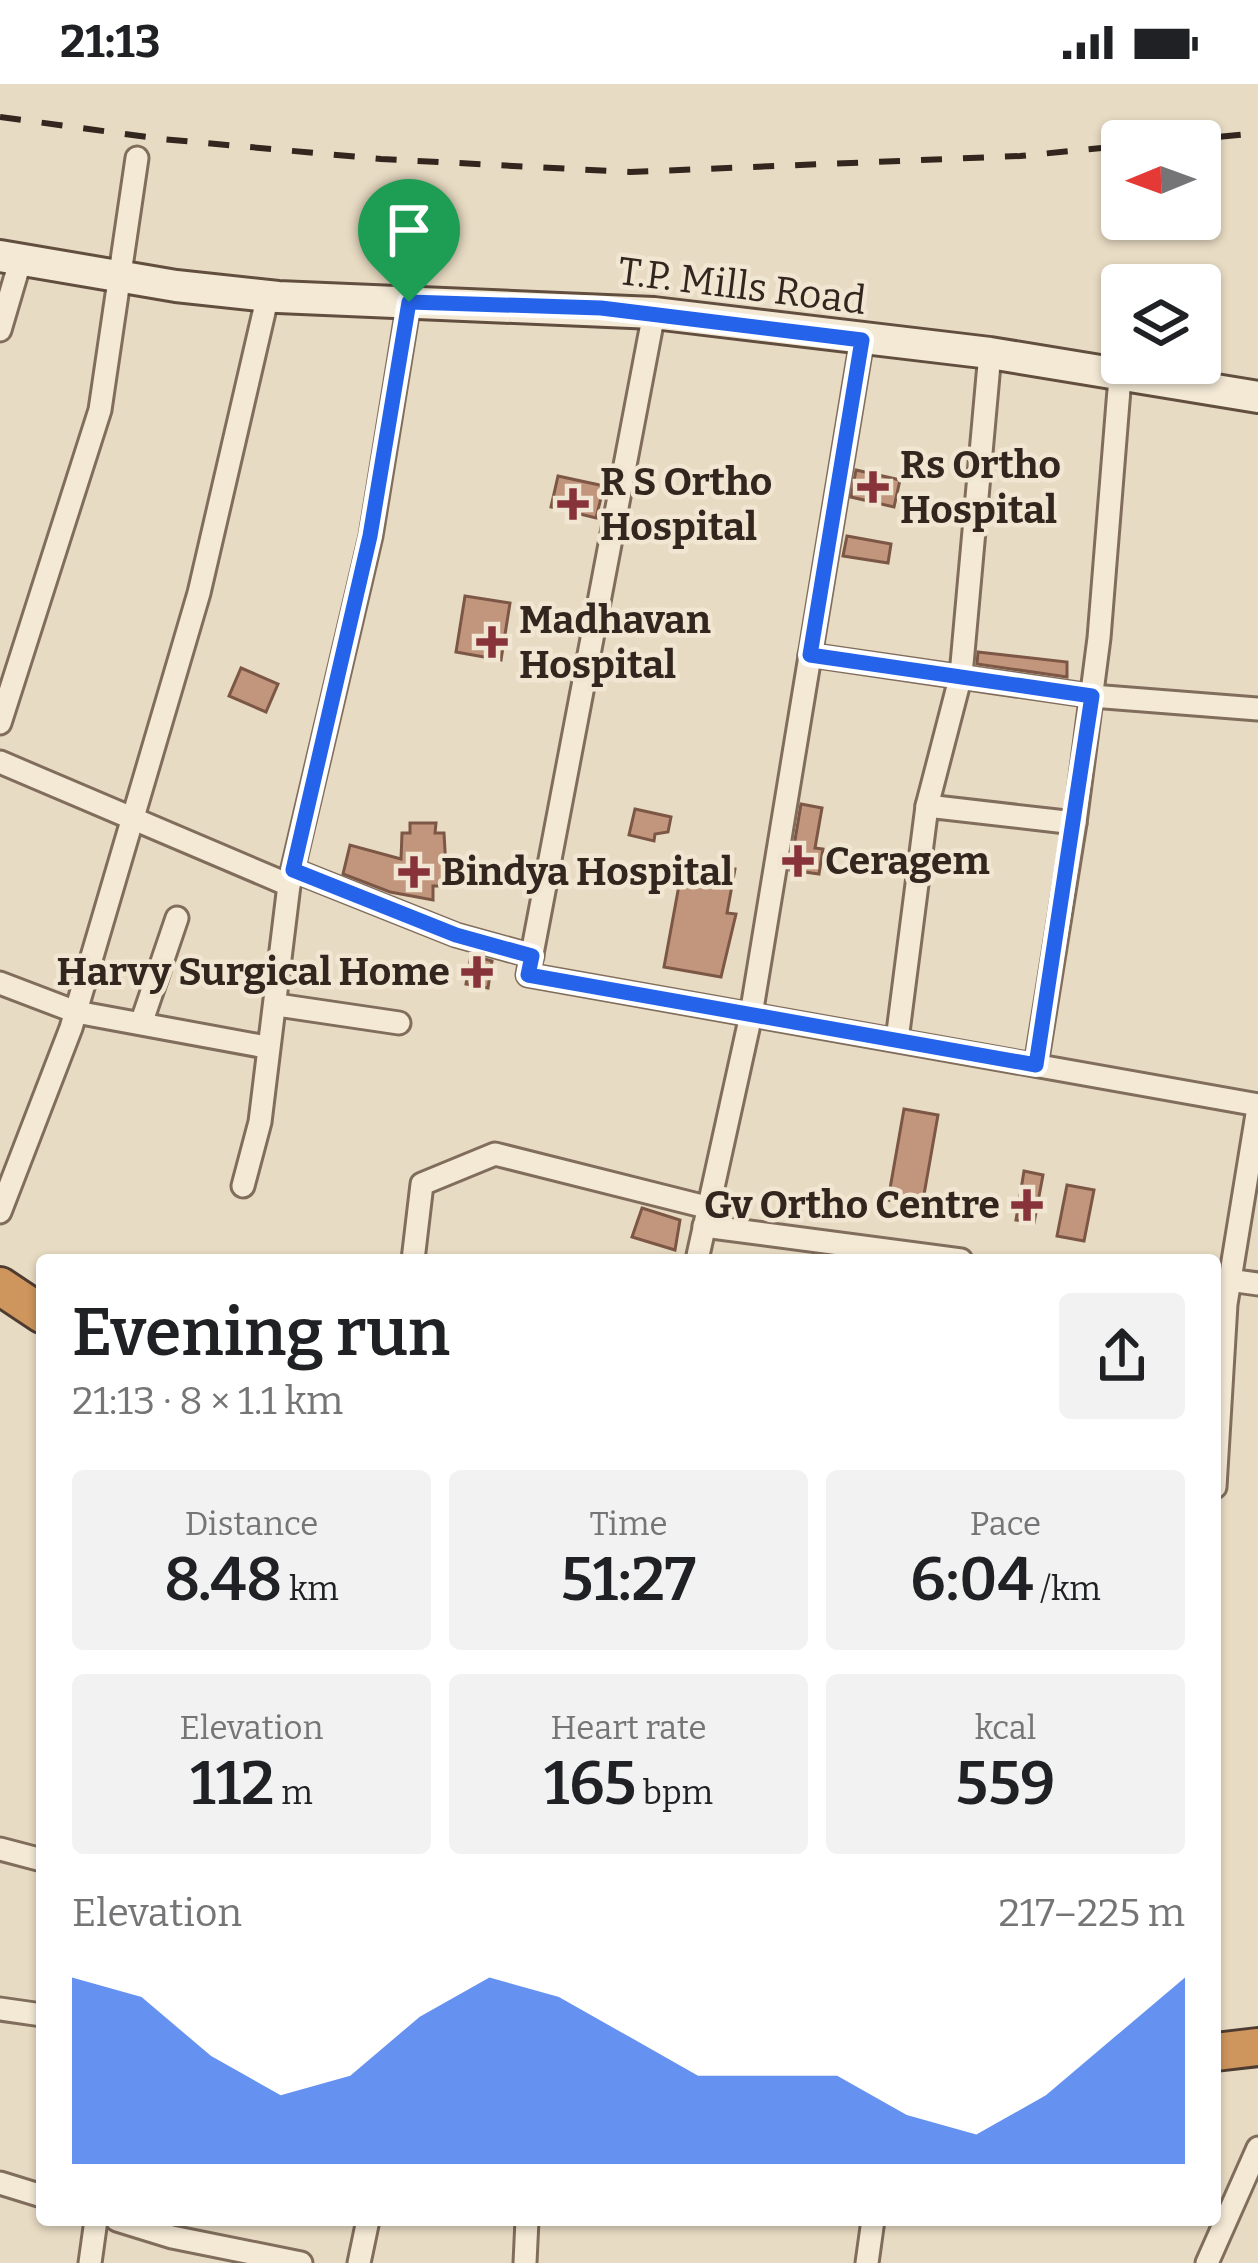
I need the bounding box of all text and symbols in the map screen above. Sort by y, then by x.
text: 21:13 [60,15,161,69]
north arrow [1101,120,1221,240]
map controls [1101,120,1221,384]
pin [358,179,460,302]
icon: arrive [376,197,442,263]
street label: T.P. Mills Road [616,248,868,324]
button: layers [1101,264,1221,384]
place label: Rs Ortho Hospital [900,442,1061,533]
place label: R S Ortho Hospital [600,459,772,550]
marker: Rs Ortho Hospital [857,471,889,503]
marker: R S Ortho Hospital [557,488,589,520]
place label: Madhavan Hospital [519,597,711,688]
marker: Madhavan Hospital [476,626,508,658]
place label: Ceragem [825,838,990,884]
marker: Ceragem [782,845,814,877]
place label: Bindya Hospital [441,849,733,895]
marker: Bindya Hospital [398,856,430,888]
place label: Harvy Surgical Home [57,949,450,995]
marker: Harvy Surgical Home [461,956,493,988]
place label: Gv Ortho Centre [704,1182,1000,1228]
marker: Gv Ortho Centre [1011,1189,1043,1221]
text: Evening run [72,1293,450,1372]
button: share [1059,1293,1185,1419]
text: 21:13 · 8 × 1.1 km [72,1378,343,1424]
text: Distance [185,1504,318,1544]
text: Time [590,1504,667,1544]
text: Pace [970,1504,1041,1544]
text: 8.48 [164,1544,282,1616]
text: 51:27 [561,1544,696,1616]
text: 6:04 [910,1544,1034,1616]
text: km [282,1569,339,1609]
text: /km [1034,1569,1101,1609]
text: Elevation [180,1708,323,1748]
text: Heart rate [550,1708,707,1748]
text: kcal [975,1708,1036,1748]
text: 112 [190,1748,275,1820]
text: 165 [544,1748,636,1820]
text: 559 [956,1748,1055,1820]
text: m [275,1773,313,1813]
text: bpm [636,1773,713,1813]
text: Elevation [72,1890,242,1936]
text: 217–225 m [999,1890,1185,1936]

